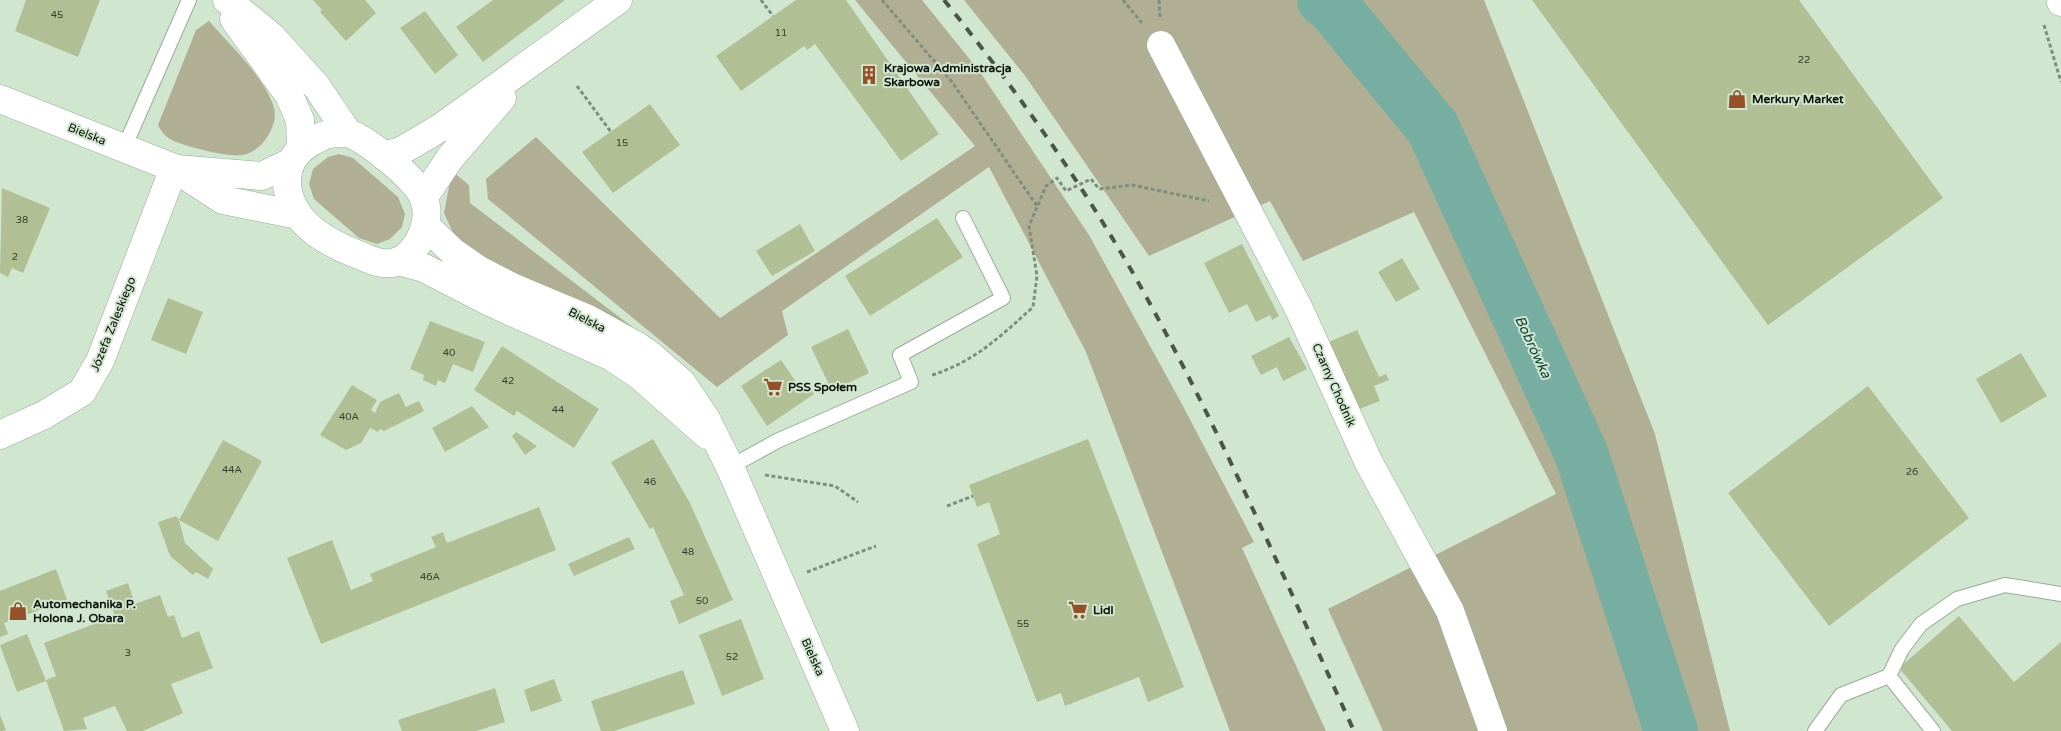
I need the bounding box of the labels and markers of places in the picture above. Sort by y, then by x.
place label: Krajowa Administracja Skarbowa [884,61,1012,89]
building icon: Krajowa Administracja Skarbowa [858,64,880,86]
shop icon: Merkury Market [1726,88,1748,110]
place label: Merkury Market [1752,92,1844,107]
supermarket icon: PSS Społem [762,376,784,398]
place label: PSS Społem [788,380,857,395]
place label: Automechanika P. Holona J. Obara [33,597,136,625]
supermarket icon: Lidl [1067,599,1089,621]
shop icon: Automechanika P. Holona J. Obara [7,600,29,622]
place label: Lidl [1093,603,1113,617]

